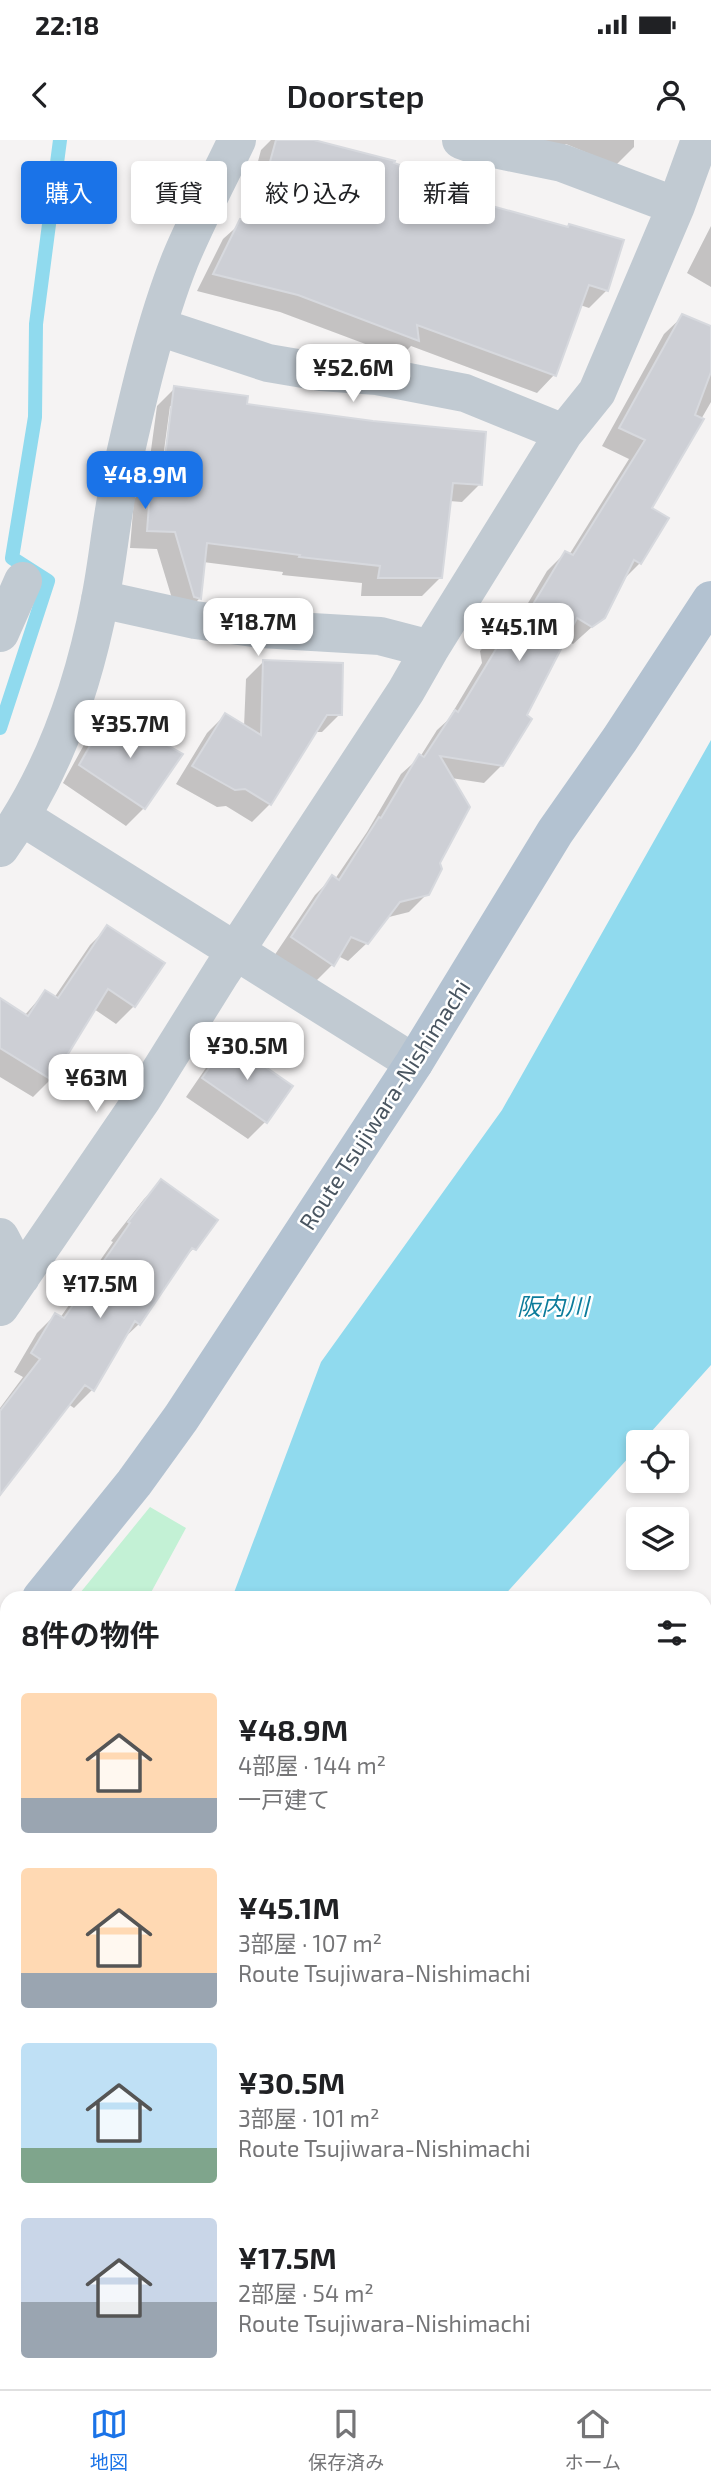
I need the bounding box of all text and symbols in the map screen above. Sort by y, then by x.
text: 22:18 [35,9,99,40]
icon: back [21,76,59,114]
text: Doorstep [286,76,425,114]
icon: person [652,76,690,114]
chip: 購入 [21,161,117,224]
chip: 賃貸 [131,161,227,224]
chip: 絞り込み [241,161,385,224]
chip: 新着 [399,161,495,224]
pin: ¥52.6M [296,344,410,404]
text: ¥52.6M [312,353,394,381]
pin: ¥48.9M [88,452,202,511]
text: ¥48.9M [103,460,187,488]
pin: ¥18.7M [201,598,315,658]
pin: ¥45.1M [462,603,576,663]
text: ¥18.7M [219,607,297,635]
text: ¥45.1M [480,612,558,640]
pin: ¥35.7M [73,700,187,760]
text: ¥35.7M [90,709,170,737]
street label: Route Tsujiwara-Nishimachi [293,974,476,1235]
pin: ¥30.5M [190,1023,304,1082]
text: ¥30.5M [206,1031,288,1059]
pin: ¥63M [55,1054,137,1114]
text: ¥63M [65,1063,127,1091]
pin: ¥17.5M [43,1260,157,1320]
text: ¥17.5M [62,1269,138,1297]
water label: 阪内川 [517,1291,592,1320]
map controls [626,1430,689,1570]
button: locate [626,1430,689,1493]
button: layers [626,1507,689,1570]
icon: filters [653,1614,691,1652]
text: 8件の物件 [21,1616,160,1652]
text: ¥48.9M [238,1711,348,1747]
icon: home [77,1721,161,1805]
text: 4部屋 · 144 m² [238,1751,386,1779]
text: 一戸建て [238,1785,330,1813]
text: ¥45.1M [238,1889,340,1925]
icon: home [77,1896,161,1980]
text: 3部屋 · 107 m² [238,1929,382,1957]
text: Route Tsujiwara-Nishimachi [238,1959,531,1987]
text: ¥30.5M [238,2064,345,2100]
icon: home [77,2071,161,2155]
text: 3部屋 · 101 m² [238,2104,379,2132]
text: Route Tsujiwara-Nishimachi [238,2134,531,2162]
text: ¥17.5M [238,2239,337,2275]
icon: home [77,2246,161,2330]
text: 2部屋 · 54 m² [238,2279,374,2307]
text: Route Tsujiwara-Nishimachi [238,2309,531,2337]
tab: 地図 [90,2405,128,2474]
tab: 保存済み [308,2405,384,2474]
tab: ホーム [564,2405,621,2474]

